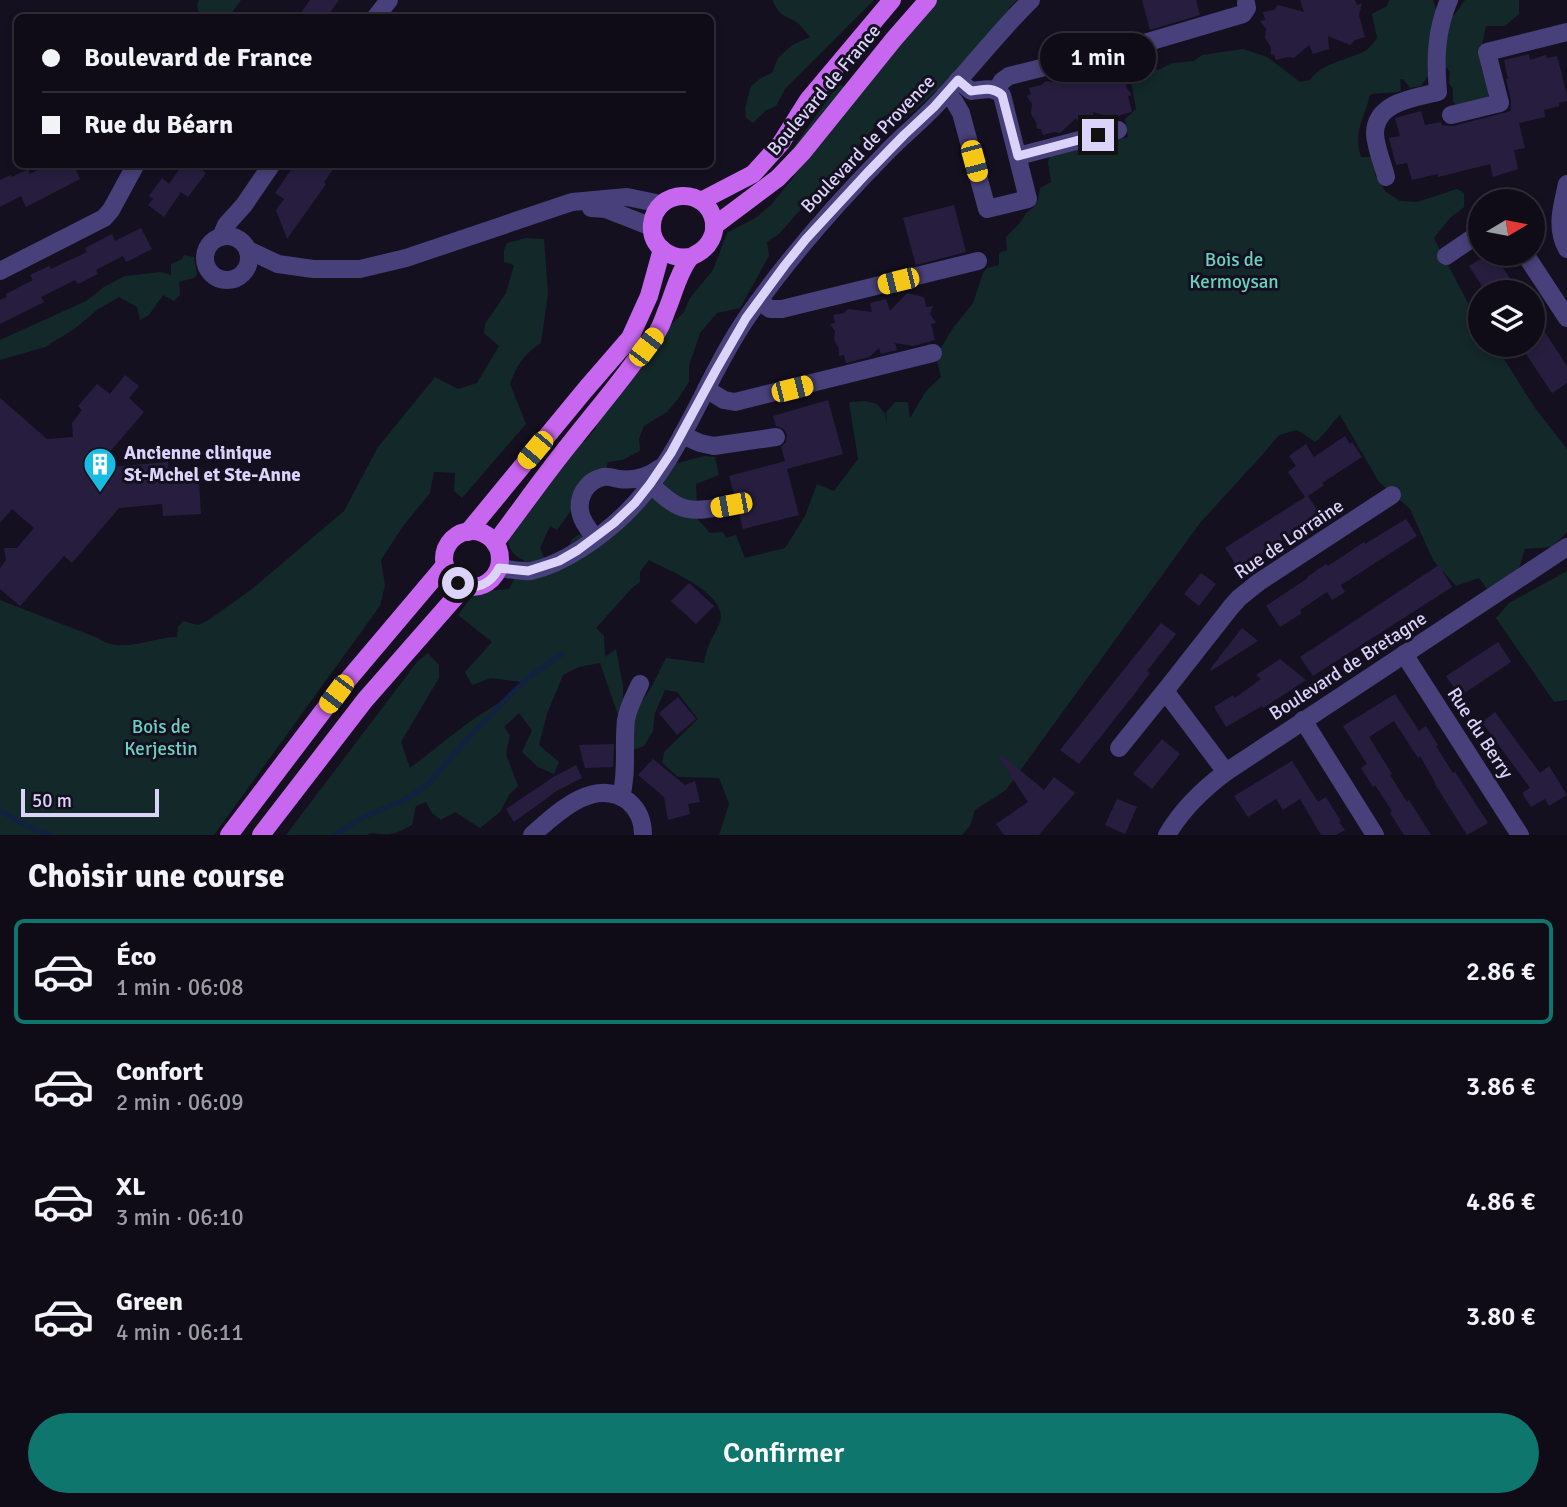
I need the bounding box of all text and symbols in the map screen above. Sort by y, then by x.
street label: Boulevard de France [762,19,886,161]
callout: 1 min [1040,33,1156,82]
text: Boulevard de France [84,42,312,74]
text: 1 min [1070,43,1126,72]
street label: Boulevard de Provence [796,70,940,218]
text: Rue du Béarn [84,109,233,141]
route end [1082,119,1114,151]
car [959,138,990,184]
north arrow [1468,189,1545,266]
map controls [1468,189,1545,357]
park label: Bois de Kermoysan [1189,248,1279,294]
car [876,266,921,296]
button: layers [1468,280,1545,357]
car [625,324,668,370]
car [770,374,815,404]
car [514,427,557,473]
place label: Ancienne clinique St-Mchel et Ste-Anne [124,441,301,487]
building icon: Ancienne clinique St-Mchel et Ste-Anne [81,445,119,494]
car [709,491,754,519]
street label: Rue de Lorraine [1230,494,1348,584]
route start [442,567,474,599]
street label: Boulevard de Bretagne [1265,606,1431,726]
car [315,671,358,717]
street label: Rue du Berry [1442,683,1518,783]
park label: Bois de Kerjestin [124,715,198,761]
scale bar [21,786,159,818]
text: 50 m [32,789,72,813]
text: Choisir une course [28,857,285,896]
icon: car [32,940,95,1003]
text: Éco [116,941,156,973]
text: 2.86 € [1466,956,1535,988]
text: 1 min · 06:08 [116,973,244,1002]
icon: car [32,1055,95,1118]
text: Confort [116,1056,203,1088]
text: 3.86 € [1466,1071,1535,1103]
text: 2 min · 06:09 [116,1088,244,1117]
icon: car [32,1170,95,1233]
text: XL [116,1171,146,1203]
text: 4.86 € [1466,1186,1535,1218]
text: 3 min · 06:10 [116,1203,244,1232]
icon: car [32,1285,95,1348]
text: Green [116,1286,183,1318]
text: 3.80 € [1466,1301,1535,1333]
text: 4 min · 06:11 [116,1318,244,1347]
button: Confirmer [28,1413,1539,1493]

